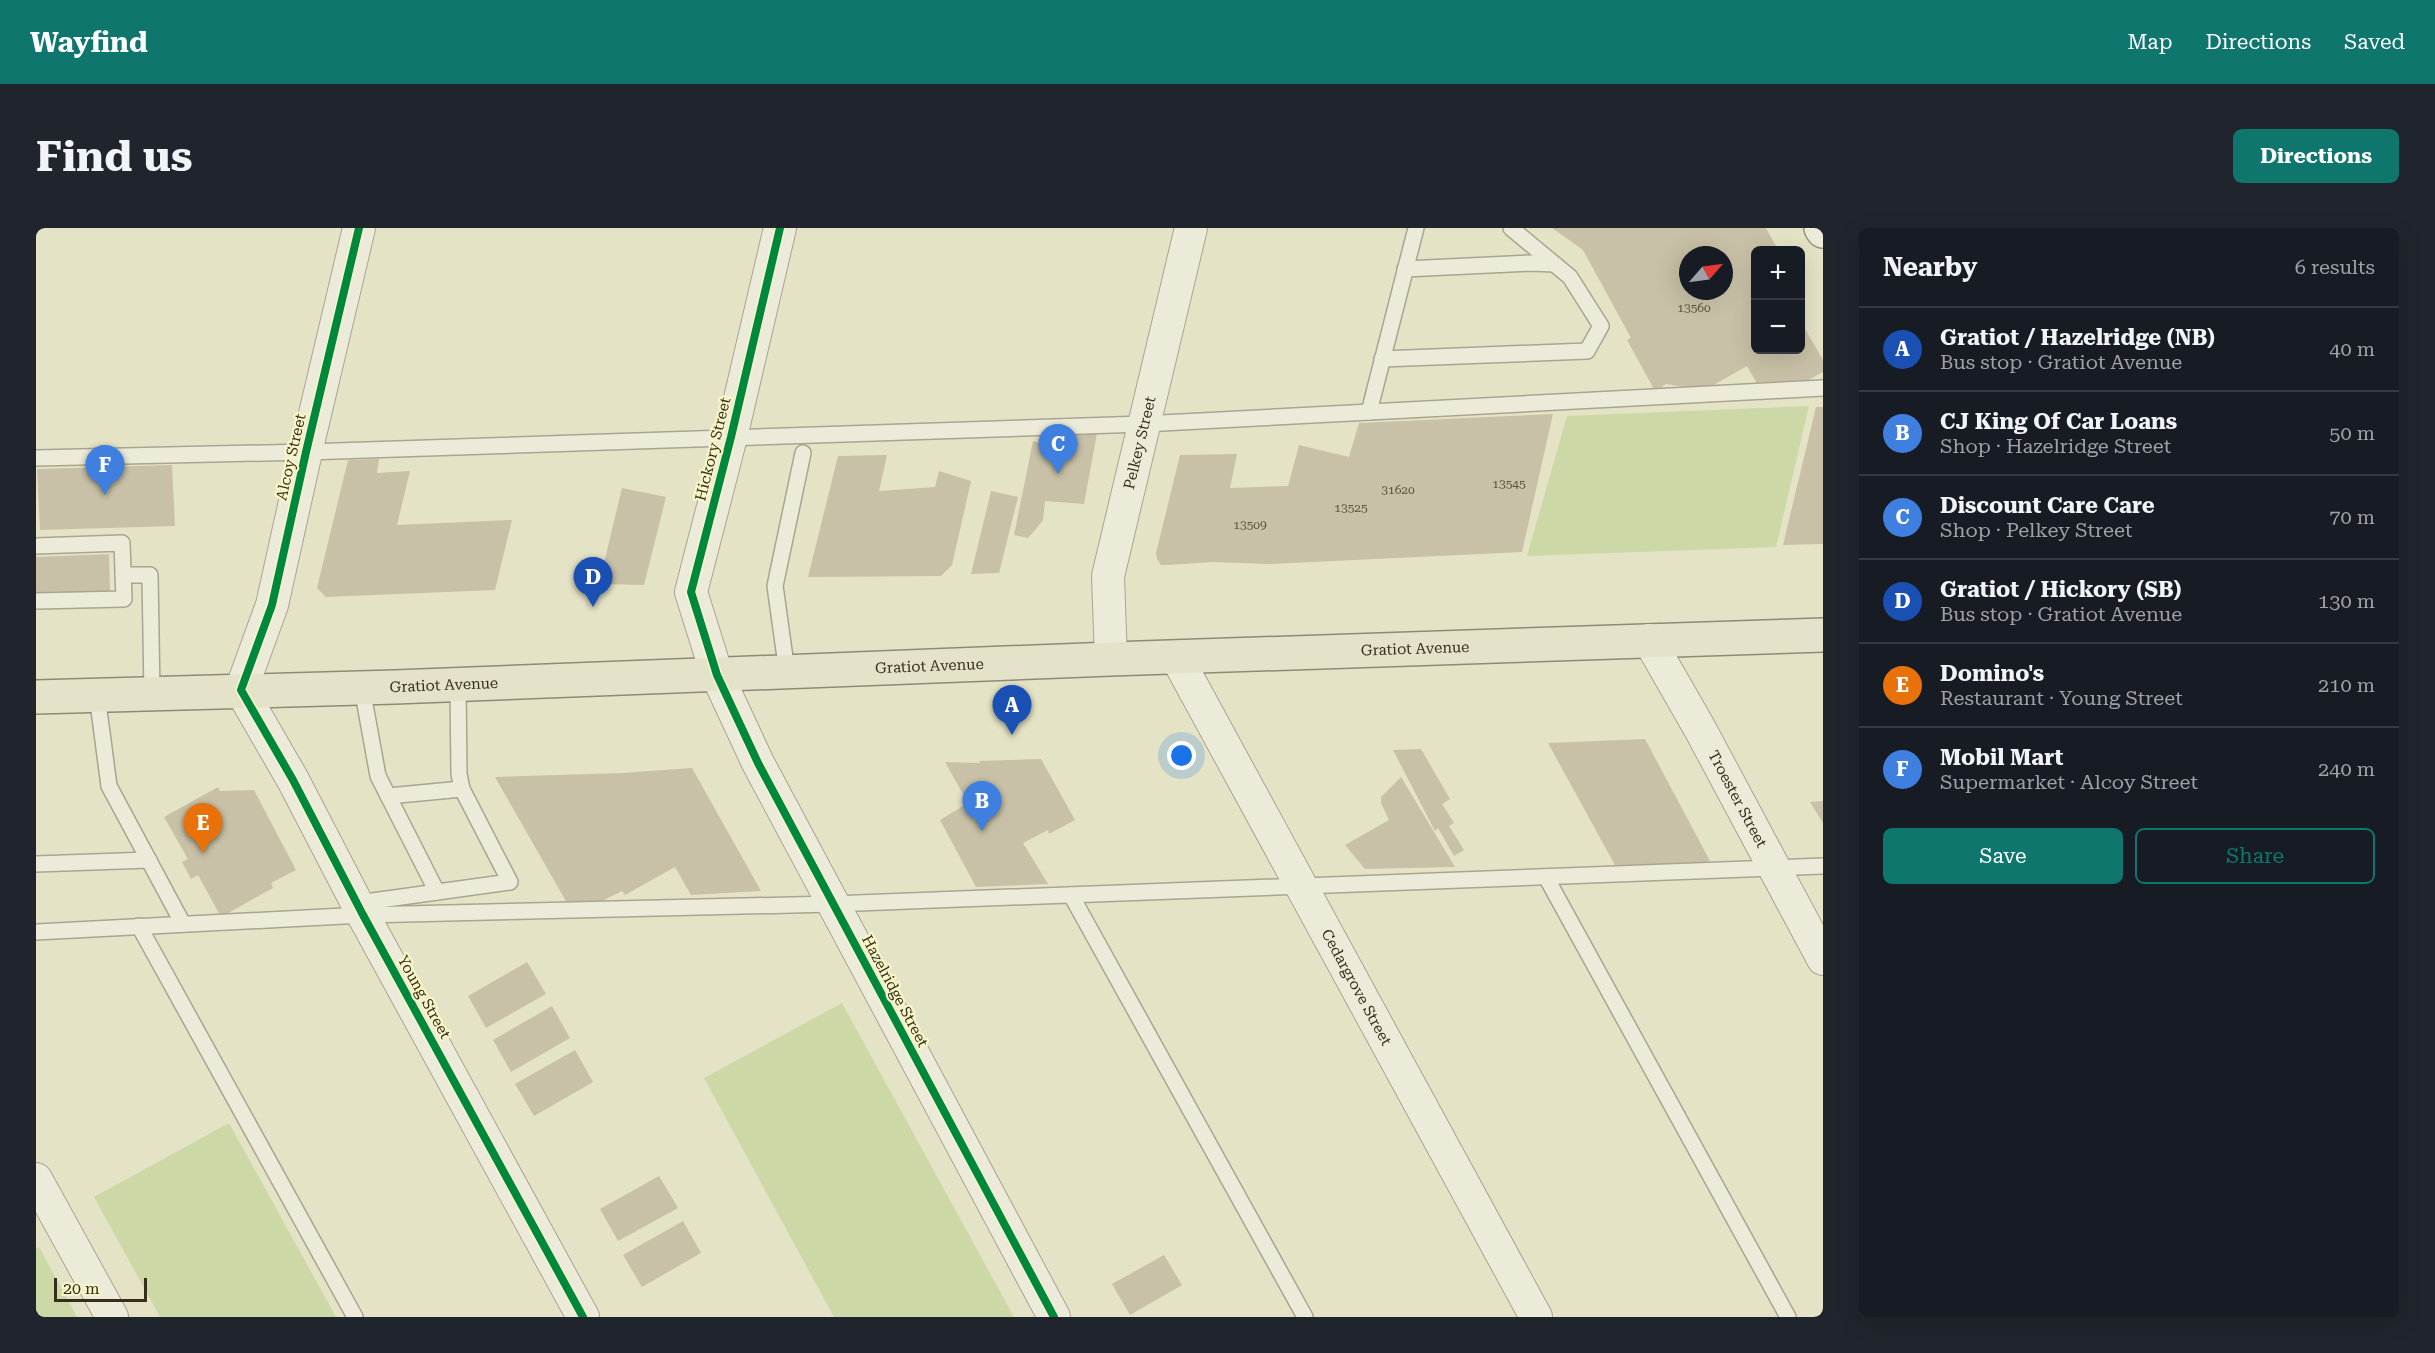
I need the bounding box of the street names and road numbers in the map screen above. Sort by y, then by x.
street label: Pelkey Street [1120,394,1160,491]
street label: Hickory Street [691,395,735,503]
street label: Alcoy Street [272,412,310,502]
street label: Gratiot Avenue [1361,638,1470,660]
street label: Gratiot Avenue [875,655,984,677]
street label: Gratiot Avenue [389,674,498,696]
street label: Troester Street [1704,747,1771,851]
street label: Cedargrove Street [1317,926,1396,1049]
street label: Hazelridge Street [858,932,932,1050]
street label: Young Street [394,952,455,1042]

